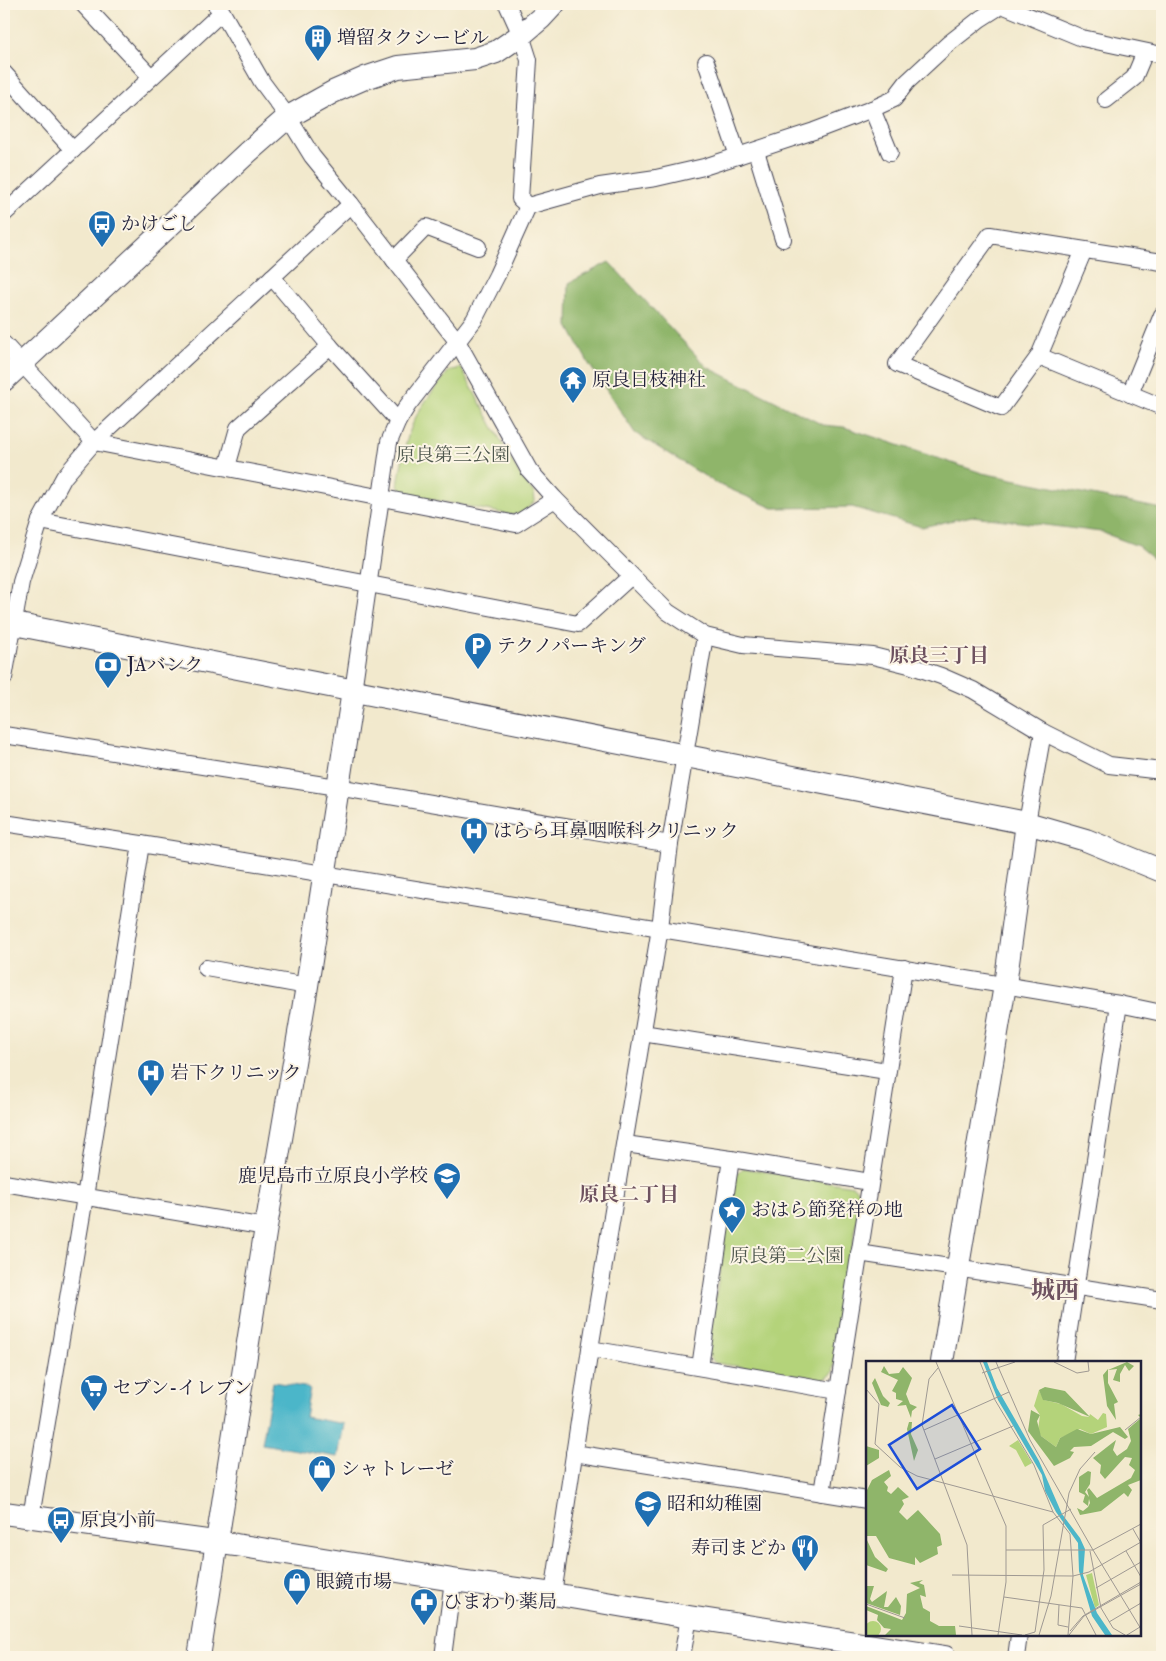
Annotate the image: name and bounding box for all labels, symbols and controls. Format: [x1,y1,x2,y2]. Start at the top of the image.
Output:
building icon: 増留タクシービル [303,23,333,62]
place label: 増留タクシービル [337,26,489,50]
bus stop icon: かけごし [87,209,117,248]
place label: かけごし [121,212,197,236]
temple icon: 原良日枝神社 [558,365,588,404]
place label: 原良日枝神社 [592,368,706,392]
park label: 原良第三公園 [396,443,510,467]
parking icon: テクノパーキング [463,631,493,670]
place label: テクノパーキング [497,634,646,658]
district label: 原良三丁目 [889,643,989,668]
bank icon: JAバンク [93,650,123,689]
place label: JAバンク [126,653,203,677]
hospital icon: はらら耳鼻咽喉科クリニック [459,816,489,855]
place label: はらら耳鼻咽喉科クリニック [493,819,739,843]
hospital icon: 岩下クリニック [136,1058,166,1097]
place label: 岩下クリニック [170,1061,302,1085]
school or university icon: 鹿児島市立原良小学校 [432,1161,462,1200]
place label: 鹿児島市立原良小学校 [238,1164,428,1188]
district label: 原良二丁目 [579,1182,679,1207]
place icon: おはら節発祥の地 [717,1195,747,1234]
place label: おはら節発祥の地 [751,1198,903,1222]
park label: 原良第二公園 [730,1244,844,1268]
district label: 城西 [1031,1275,1079,1306]
inset map [866,1361,1141,1636]
supermarket icon: セブン-イレブン [79,1373,109,1412]
place label: セブン-イレブン [113,1376,253,1400]
shop icon: シャトレーゼ [307,1454,337,1493]
place label: シャトレーゼ [341,1457,454,1481]
school or university icon: 昭和幼稚園 [633,1489,663,1528]
place label: 昭和幼稚園 [667,1492,762,1516]
bus stop icon: 原良小前 [46,1505,76,1544]
place label: 原良小前 [80,1508,156,1532]
restaurant icon: 寿司まどか [790,1533,820,1572]
place label: 寿司まどか [691,1536,786,1560]
shop icon: 眼鏡市場 [282,1567,312,1606]
place label: 眼鏡市場 [316,1570,392,1594]
pharmacy icon: ひまわり薬局 [409,1587,439,1626]
place label: ひまわり薬局 [443,1590,557,1614]

